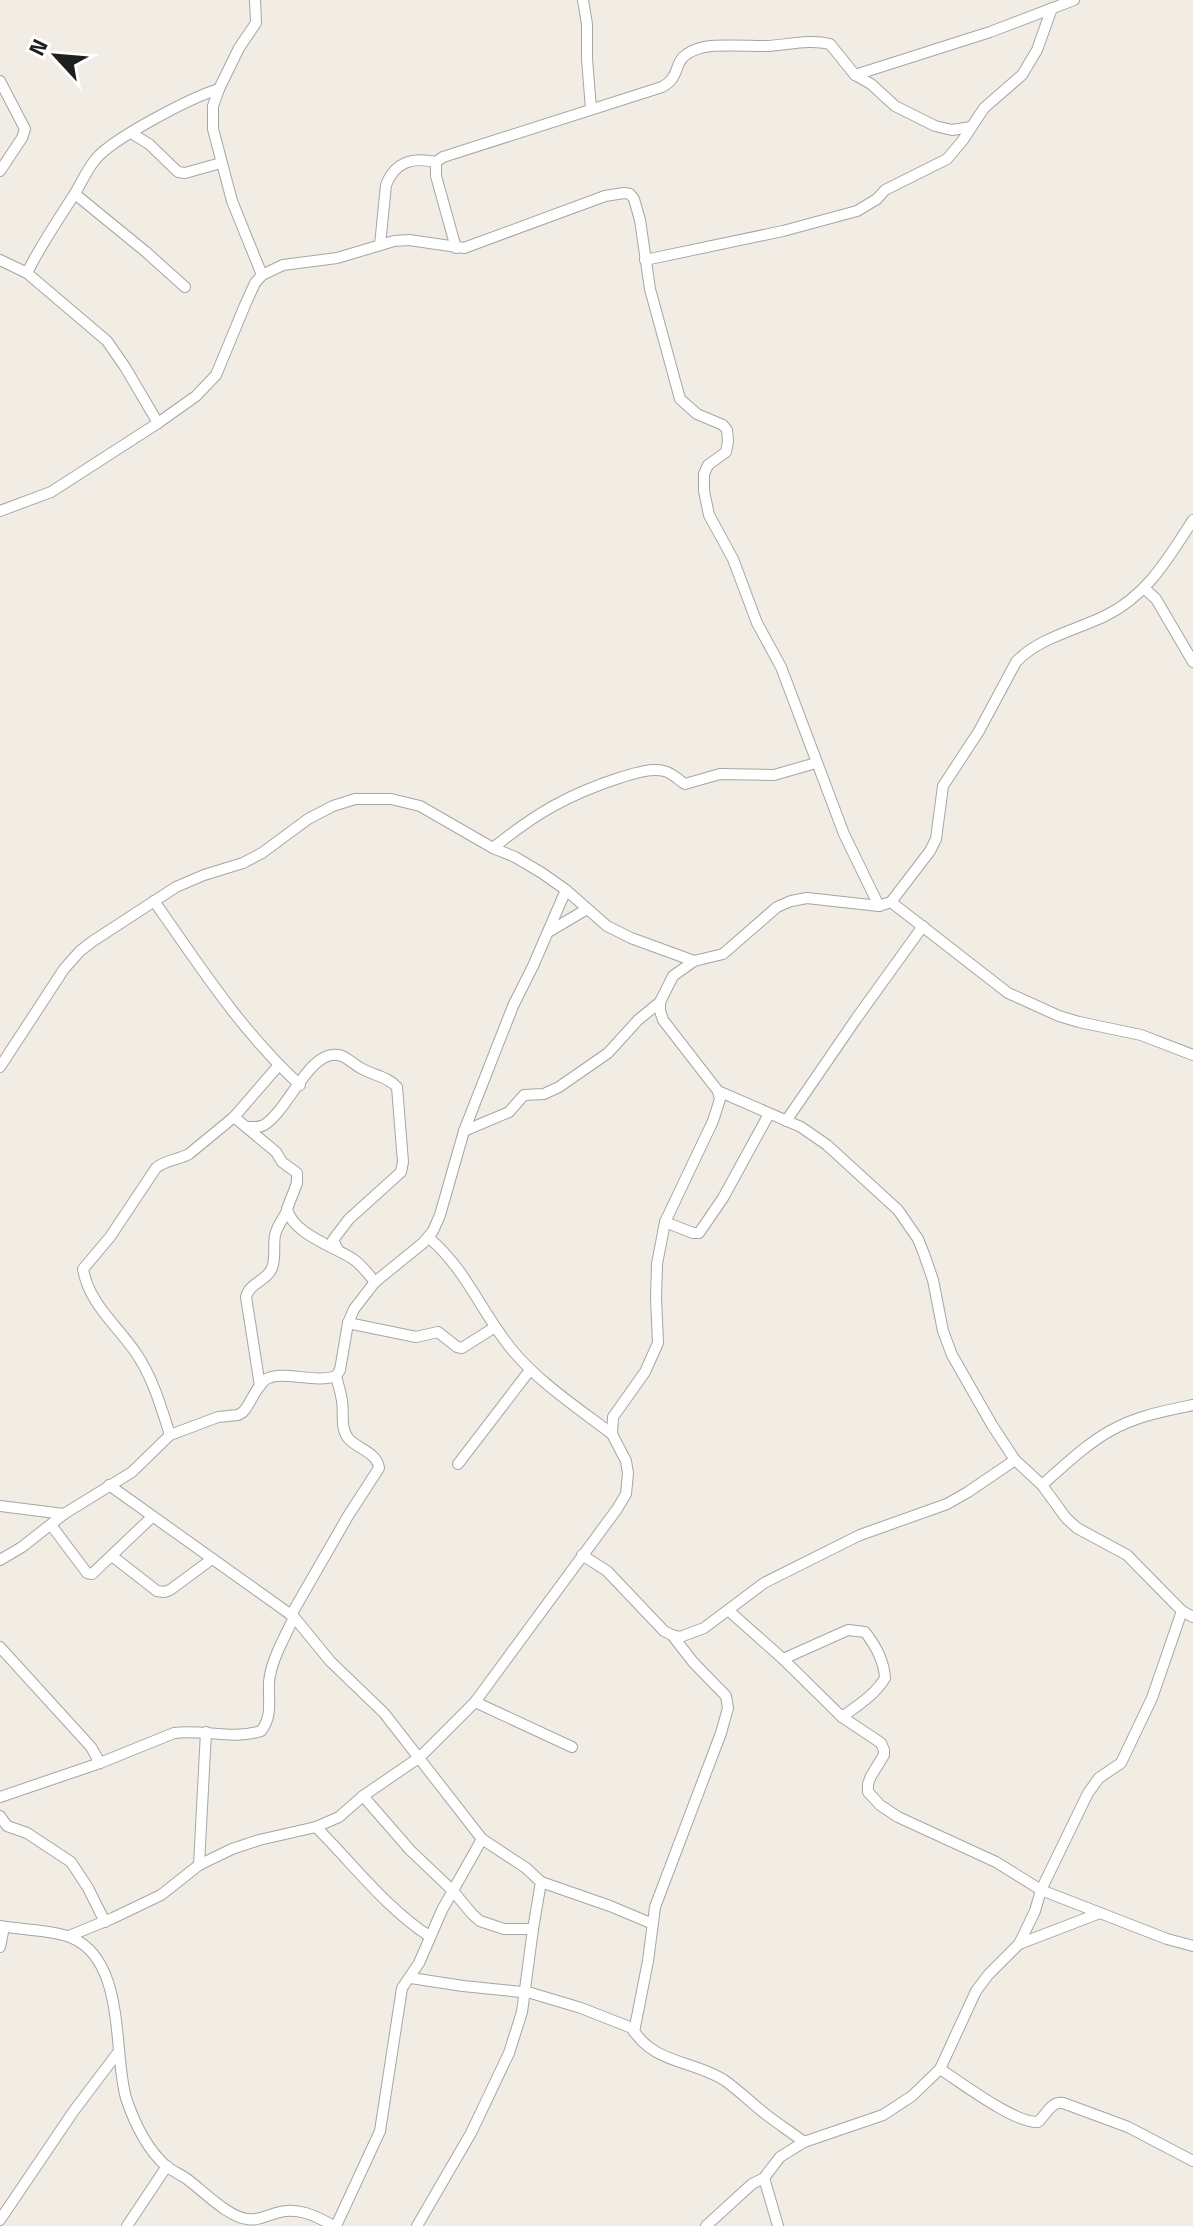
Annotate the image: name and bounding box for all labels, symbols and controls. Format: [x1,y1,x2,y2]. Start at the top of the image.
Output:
north arrow [16,16,96,96]
text: N [19,33,57,62]

